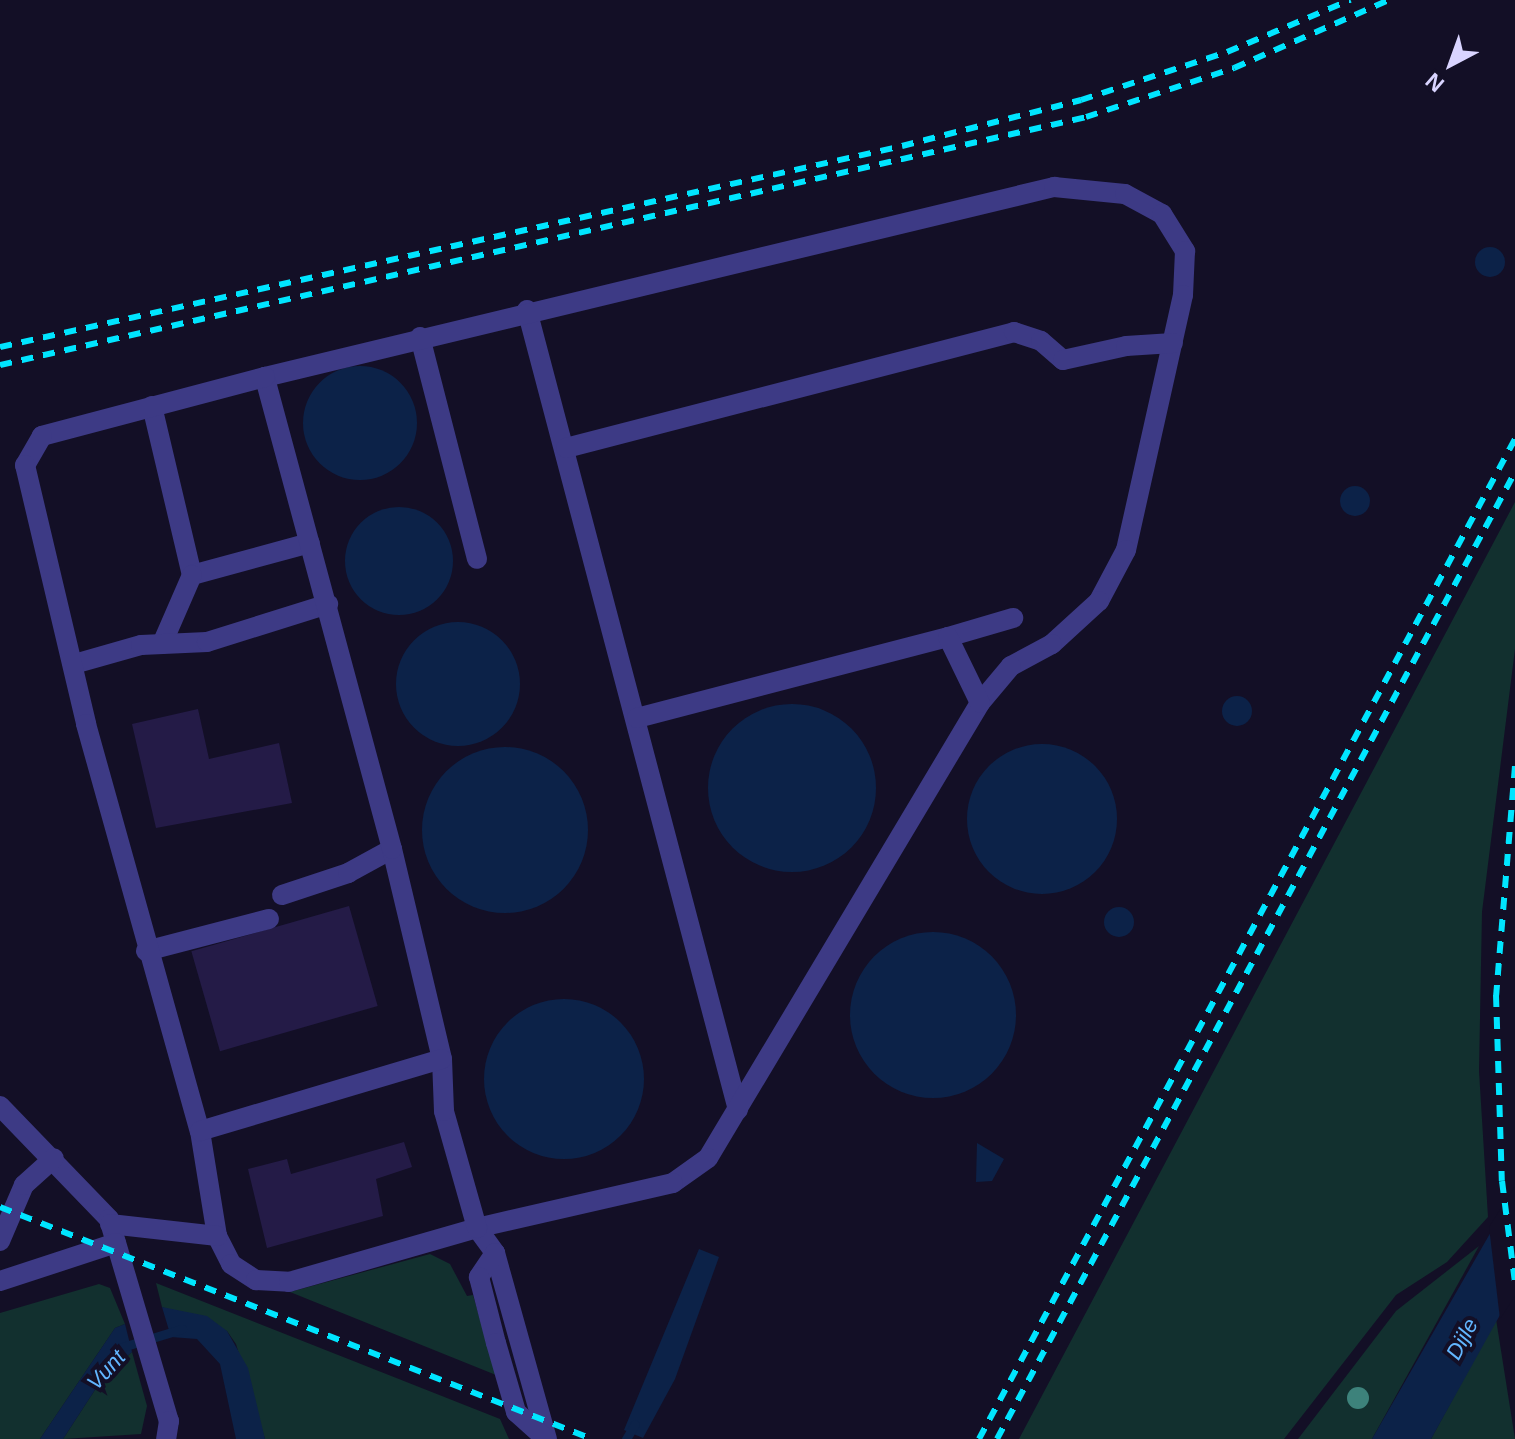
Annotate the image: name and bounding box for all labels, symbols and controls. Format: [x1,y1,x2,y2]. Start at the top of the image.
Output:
north arrow [1411,24,1491,104]
text: N [1421,68,1449,97]
water label: Dijle [1440,1314,1484,1364]
water label: Vunt [81,1344,131,1396]

